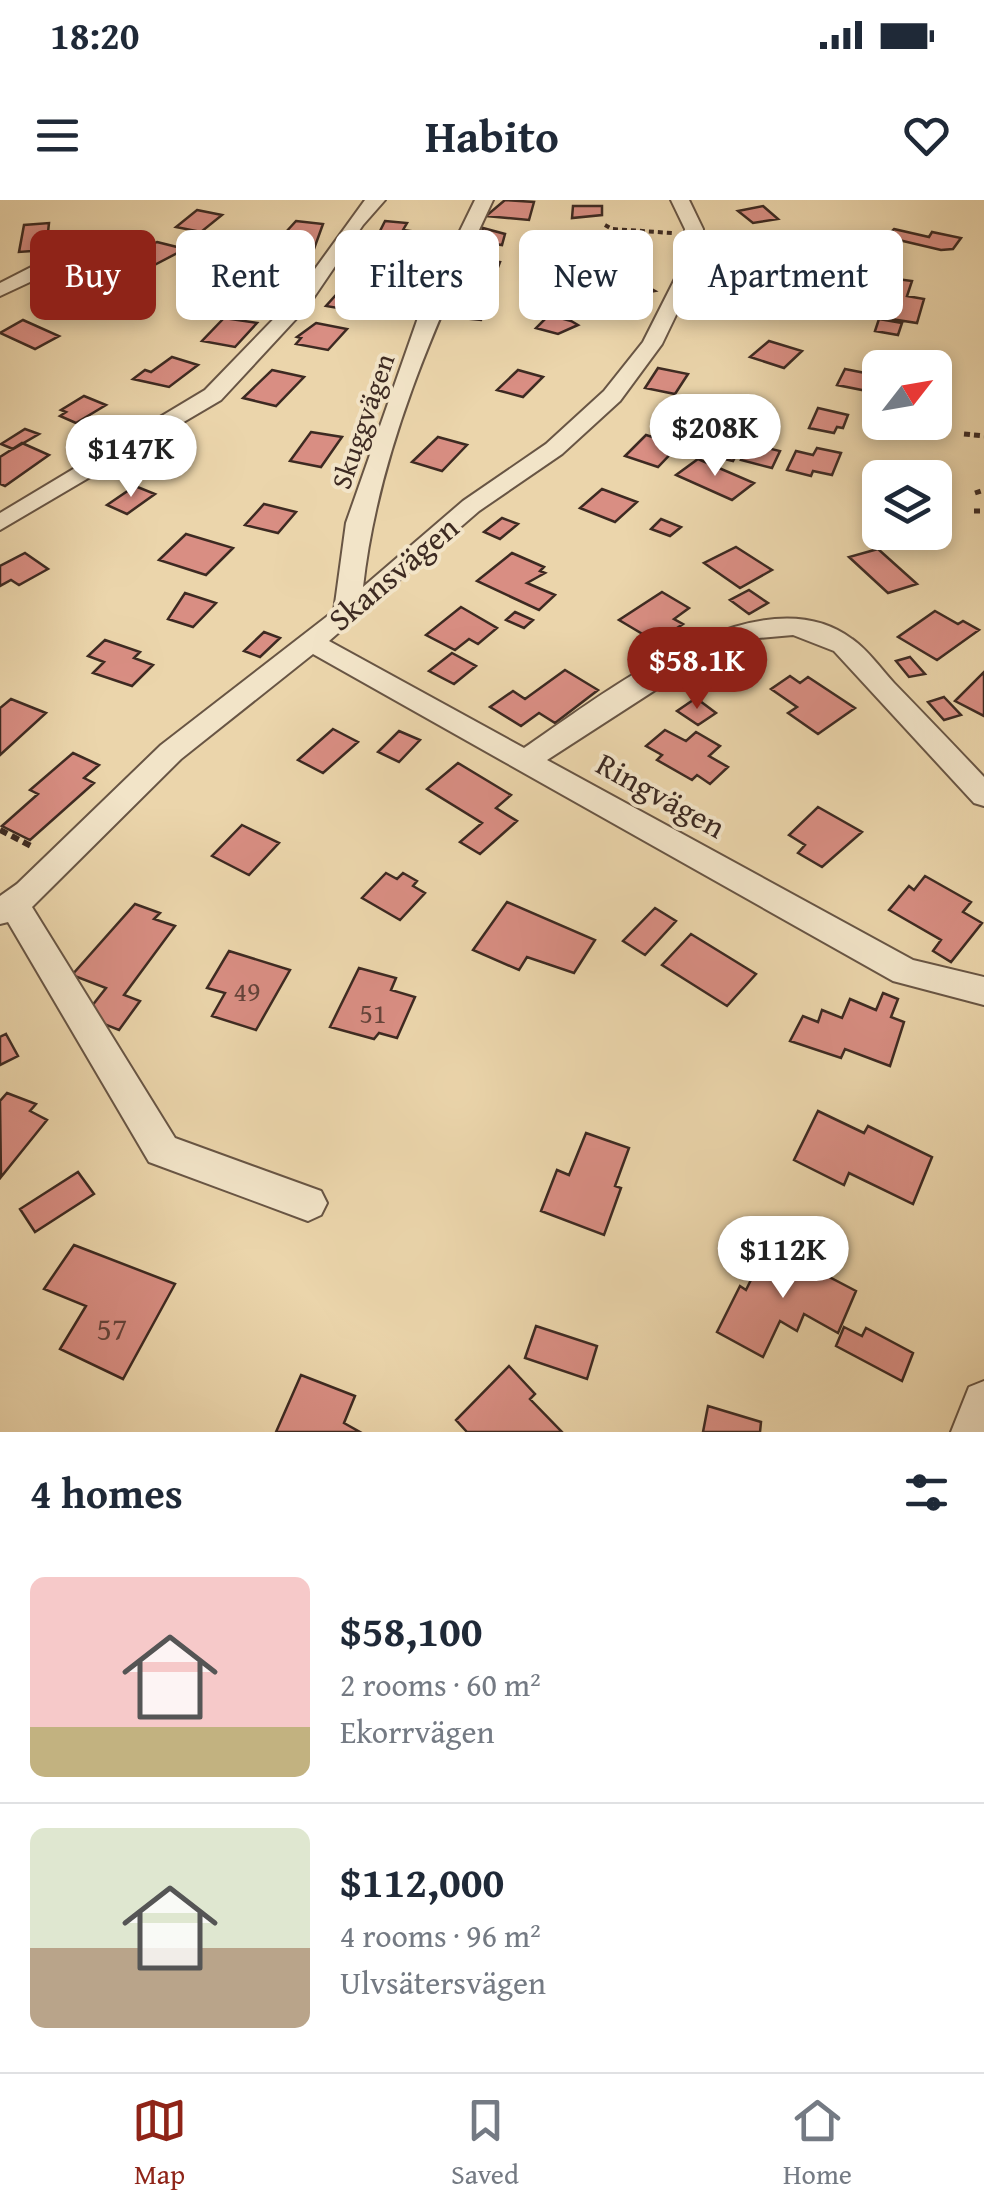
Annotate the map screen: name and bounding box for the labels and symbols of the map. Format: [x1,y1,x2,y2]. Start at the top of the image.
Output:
street label: Skuggvägen [320,347,404,494]
north arrow [862,350,952,440]
pin: $208K [645,394,785,479]
pin: $147K [61,415,201,500]
street label: Skansvägen [318,504,469,642]
pin: $58.1K [616,627,778,712]
street label: Ringvägen [588,740,734,850]
house number: 49 [234,970,260,1011]
house number: 51 [360,992,386,1033]
pin: $112K [713,1216,853,1301]
house number: 57 [97,1305,127,1352]

